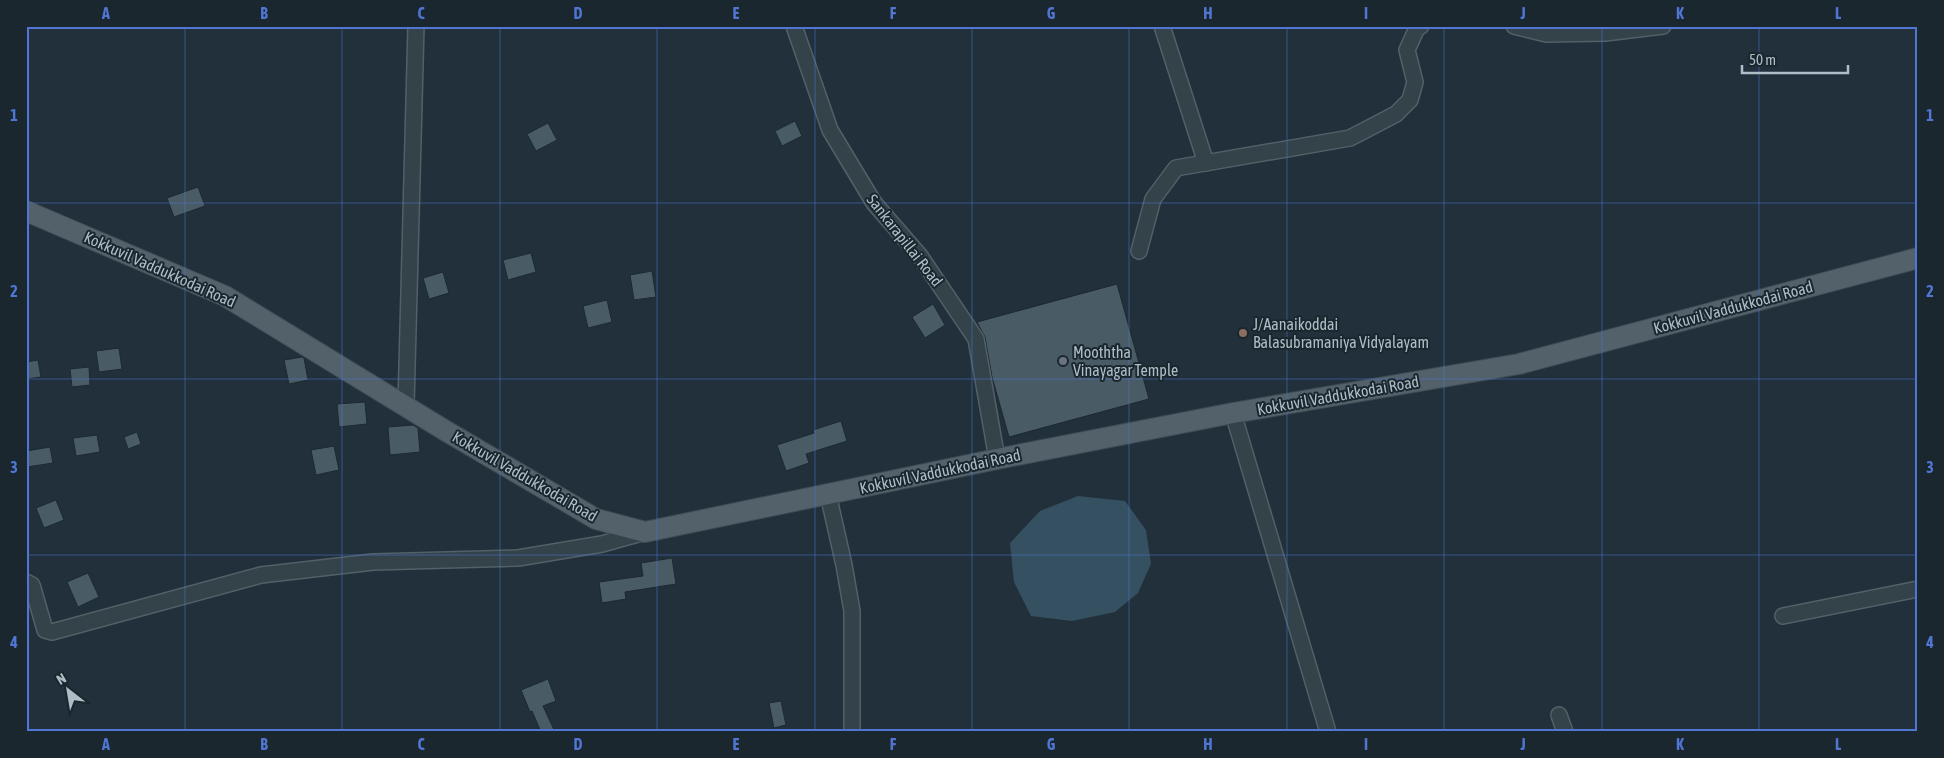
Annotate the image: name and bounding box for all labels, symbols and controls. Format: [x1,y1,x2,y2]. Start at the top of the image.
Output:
text: A [101,4,110,22]
text: B [260,4,268,22]
text: C [417,4,425,22]
text: D [574,4,583,22]
text: E [733,4,740,22]
text: F [890,4,897,22]
text: G [1047,4,1056,22]
text: H [1203,4,1213,22]
text: I [1364,4,1368,22]
text: J [1519,4,1526,22]
text: K [1676,4,1684,22]
text: L [1835,4,1842,22]
scale bar [1742,42,1848,74]
text: 50 m [1749,51,1776,68]
text: 1 [10,106,18,124]
text: 1 [1926,106,1934,124]
street label: Sankarapillai Road [863,190,947,290]
street label: Kokkuvil Vaddukkodai Road [81,227,239,311]
street label: Kokkuvil Vaddukkodai Road [1651,277,1815,337]
text: 2 [10,282,18,300]
text: 2 [1926,282,1934,300]
place label: J/Aanaikoddai Balasubramaniya Vidyalayam [1253,315,1429,352]
marker: J/Aanaikoddai Balasubramaniya Vidyalayam [1237,327,1249,339]
place label: Mooththa Vinayagar Temple [1073,343,1178,380]
marker: Mooththa Vinayagar Temple [1057,355,1069,367]
street label: Kokkuvil Vaddukkodai Road [1256,372,1420,418]
street label: Kokkuvil Vaddukkodai Road [449,427,601,525]
street label: Kokkuvil Vaddukkodai Road [858,445,1022,497]
text: 3 [10,458,18,476]
text: 3 [1926,458,1934,476]
text: 4 [9,633,18,651]
text: 4 [1925,633,1934,651]
north arrow [42,666,92,716]
text: N [54,670,69,688]
text: A [101,735,110,753]
text: B [260,735,268,753]
text: C [417,735,425,753]
text: D [574,735,583,753]
text: E [733,735,740,753]
text: F [890,735,897,753]
text: G [1047,735,1056,753]
text: H [1203,735,1213,753]
text: I [1364,735,1368,753]
text: J [1519,735,1526,753]
text: K [1676,735,1684,753]
text: L [1835,735,1842,753]

